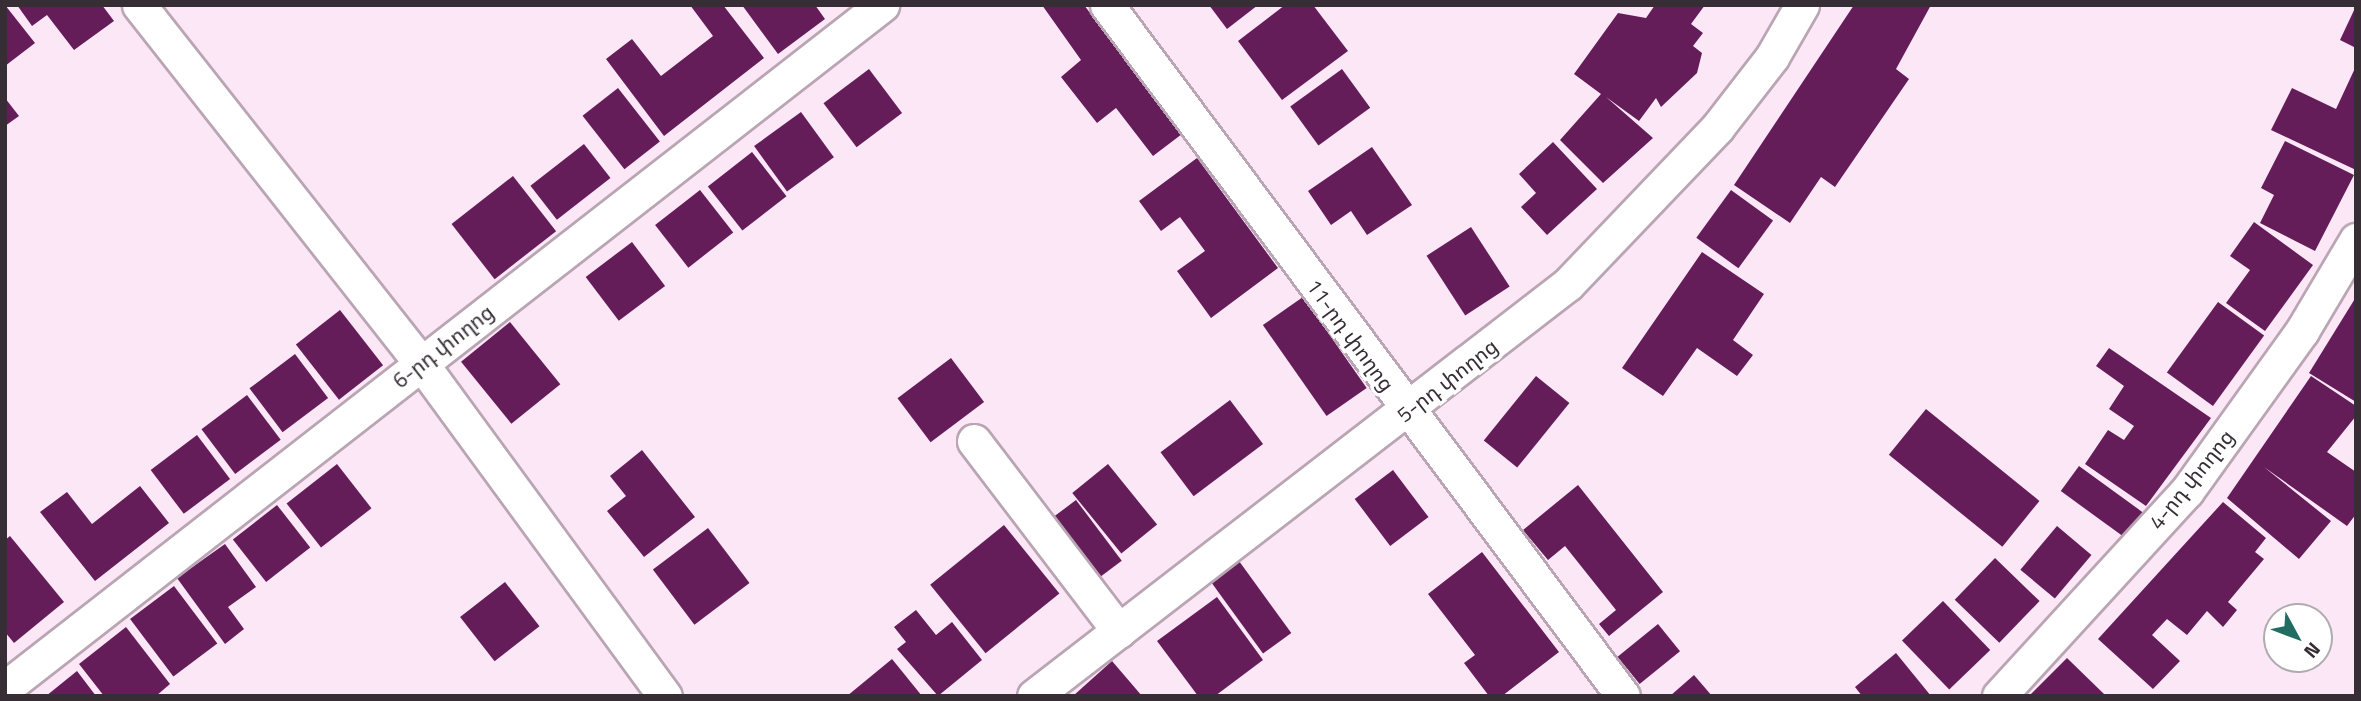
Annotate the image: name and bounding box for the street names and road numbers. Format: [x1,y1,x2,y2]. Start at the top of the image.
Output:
street label: 11-րդ փողոց [1302,274,1400,396]
street label: 6-րդ փողոց [388,299,498,393]
street label: 5-րդ փողոց [1392,333,1502,427]
street label: 4-րդ փողոց [2143,424,2239,534]

